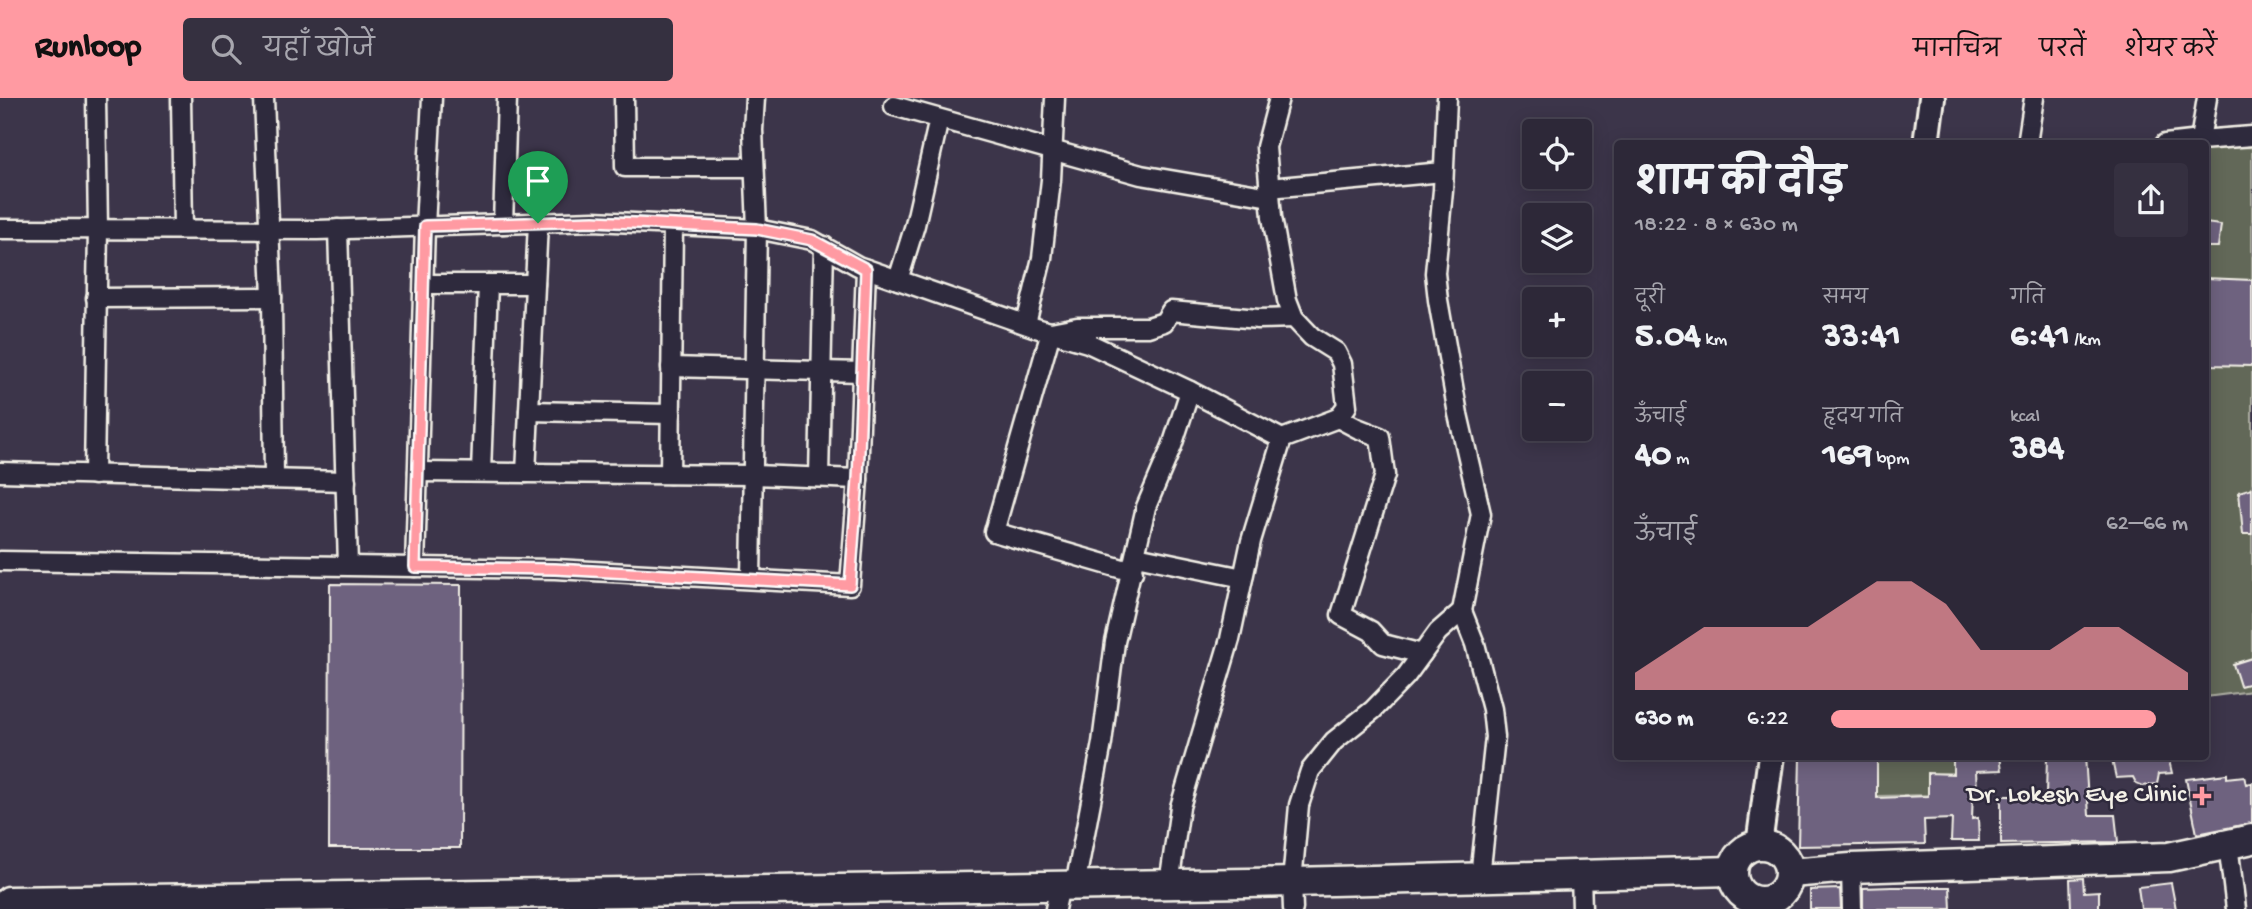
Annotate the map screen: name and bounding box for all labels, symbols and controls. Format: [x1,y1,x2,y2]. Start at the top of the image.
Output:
search box [183,18,673,81]
text: Runloop [35,30,141,68]
icon: search [207,30,245,68]
text: यहाँ खोजें [263,36,374,67]
text: मानचित्र [1913,37,2001,66]
text: परतें [2039,37,2086,66]
text: शेयर करें [2124,37,2217,66]
map controls [1522,119,1592,441]
button: locate [1522,119,1592,189]
pin [508,151,568,223]
icon: arrive [519,162,557,200]
button: share [2114,163,2188,237]
text: शाम की दौड़ [1635,164,1845,208]
button: layers [1522,203,1592,273]
text: 18:22 · 8 × 630 m [1635,212,1798,239]
button: + [1522,287,1592,357]
text: दूरी [1635,288,1665,311]
text: समय [1823,288,1868,311]
text: गति [2010,288,2045,311]
text: 5.04 [1635,317,1701,358]
text: 33:41 [1823,317,1901,358]
text: 6:41 [2010,317,2070,358]
text: km [1701,329,1727,352]
text: /km [2070,329,2101,352]
button: − [1522,371,1592,441]
text: kcal [2010,406,2040,429]
text: ऊँचाई [1635,407,1686,430]
text: हृदय गति [1823,407,1903,430]
text: 384 [2010,429,2064,470]
text: 40 [1635,436,1671,477]
text: 169 [1823,436,1872,477]
text: m [1671,448,1689,471]
text: bpm [1872,448,1909,471]
text: 62–66 m [2106,511,2188,538]
text: ऊँचाई [1635,522,1697,549]
text: 630 m [1635,706,1693,733]
text: 6:22 [1747,706,1788,733]
place label: Dr. Lokesh Eye Clinic [1965,781,2187,812]
marker: Dr. Lokesh Eye Clinic [2192,786,2212,806]

